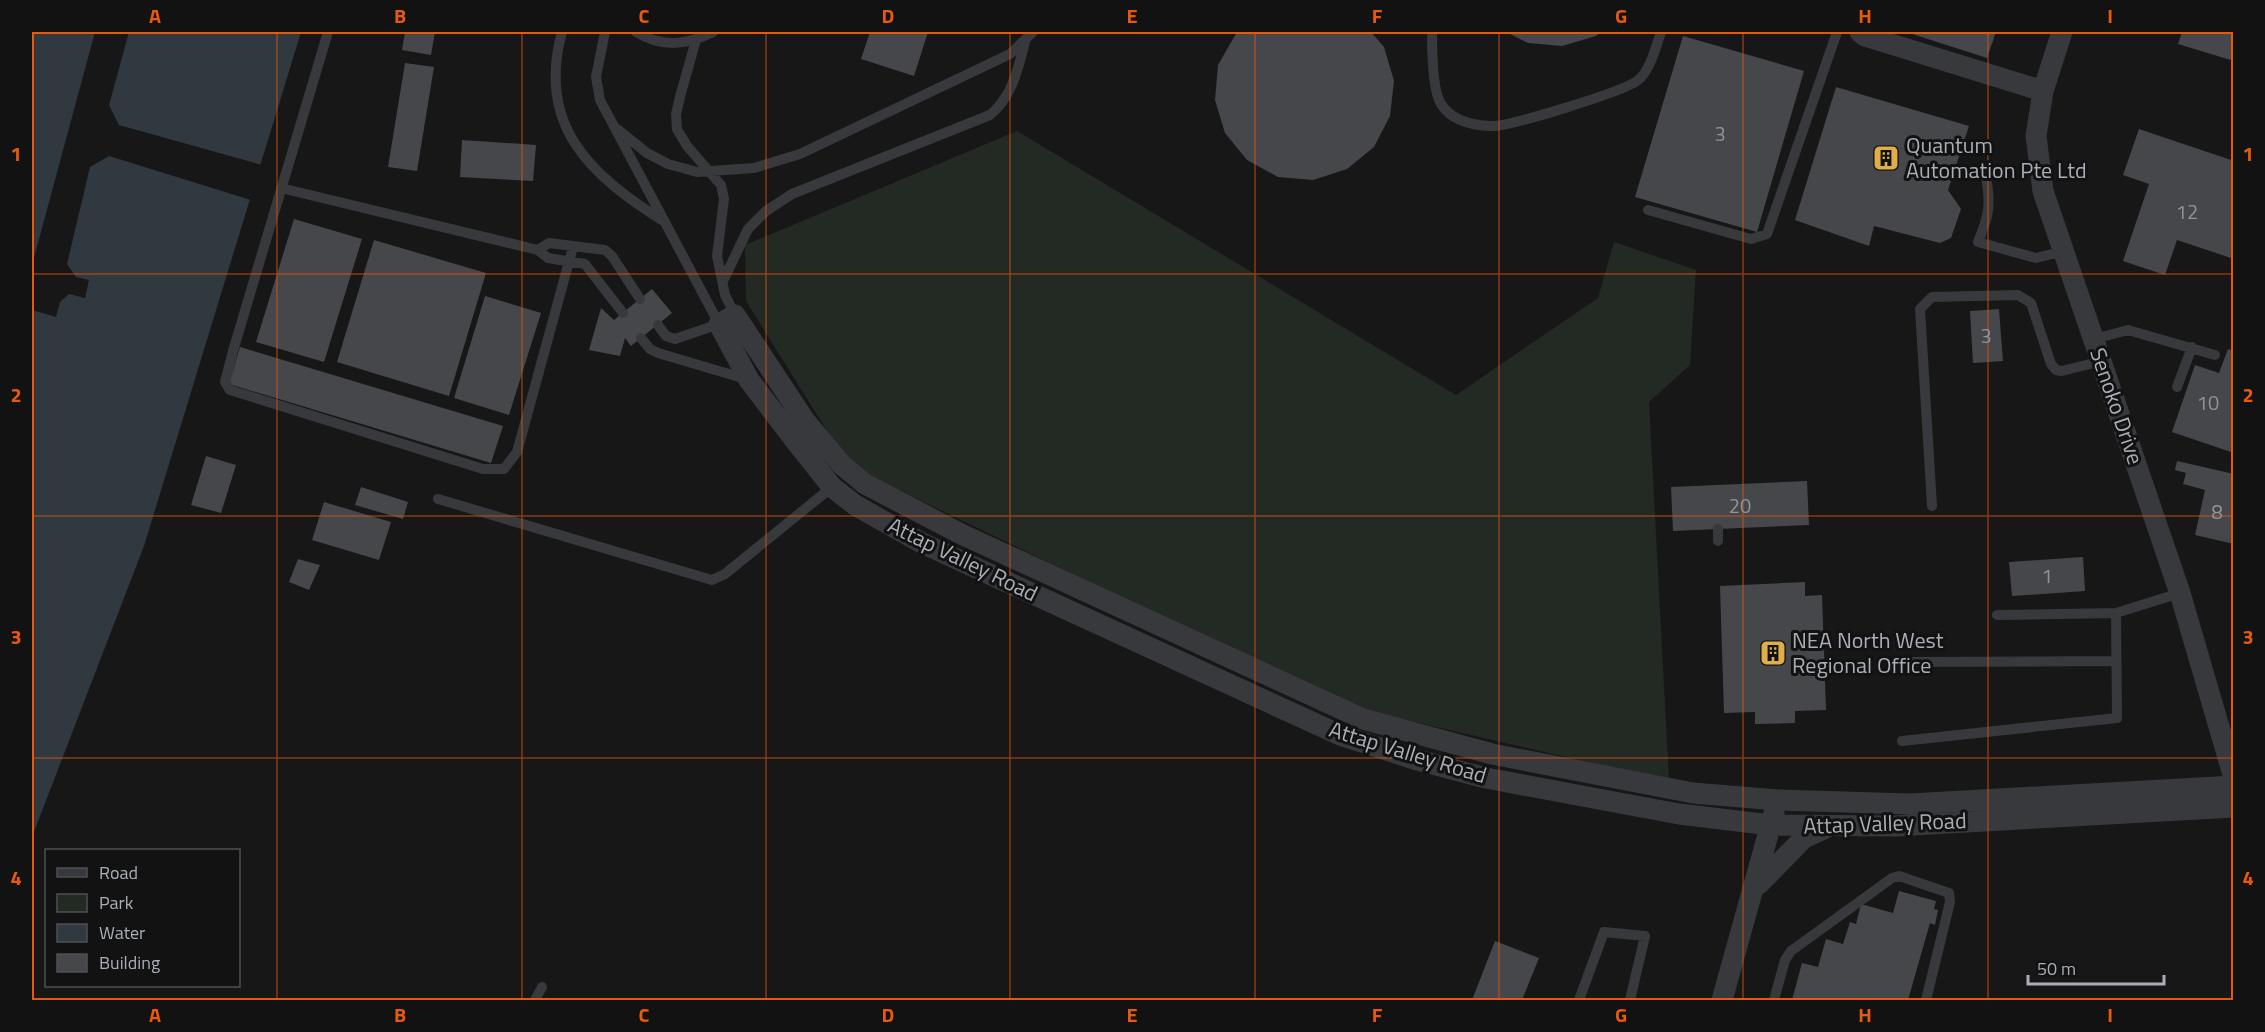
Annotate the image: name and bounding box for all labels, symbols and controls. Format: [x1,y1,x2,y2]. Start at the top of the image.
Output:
text: A [149,0,161,31]
text: B [394,0,406,31]
text: C [639,0,650,31]
text: D [882,0,894,31]
text: E [1126,0,1138,31]
text: F [1372,0,1383,31]
text: G [1615,0,1627,31]
text: H [1858,0,1872,31]
text: I [2107,0,2113,31]
house number: 3 [1714,118,1726,149]
place label: Quantum Automation Pte Ltd [1906,128,2087,187]
text: 1 [10,138,22,169]
text: 1 [2242,138,2254,169]
building icon: Quantum Automation Pte Ltd [1871,143,1901,173]
house number: 12 [2176,196,2198,227]
house number: 3 [1980,320,1992,351]
street label: Senoko Drive [2081,343,2153,469]
text: 2 [10,379,22,410]
text: 2 [2242,379,2254,410]
house number: 10 [2197,387,2219,418]
house number: 20 [1729,490,1751,521]
house number: 8 [2211,496,2223,527]
street label: Attap Valley Road [882,508,1044,610]
house number: 1 [2041,560,2053,591]
text: 3 [10,621,22,652]
text: 3 [2242,621,2254,652]
place label: NEA North West Regional Office [1792,623,1944,682]
building icon: NEA North West Regional Office [1758,638,1788,668]
street label: Attap Valley Road [1325,712,1491,792]
street label: Attap Valley Road [1803,803,1967,843]
legend [45,849,240,987]
text: Road [99,859,138,886]
text: 4 [10,862,22,893]
text: 4 [2242,862,2254,893]
text: Park [99,889,134,916]
text: Water [99,919,145,946]
scale bar [2028,948,2164,986]
text: Building [99,949,160,976]
text: 50 m [2037,955,2076,982]
text: A [149,999,161,1030]
text: B [394,999,406,1030]
text: C [639,999,650,1030]
text: D [882,999,894,1030]
text: E [1126,999,1138,1030]
text: F [1372,999,1383,1030]
text: G [1615,999,1627,1030]
text: H [1858,999,1872,1030]
text: I [2107,999,2113,1030]

